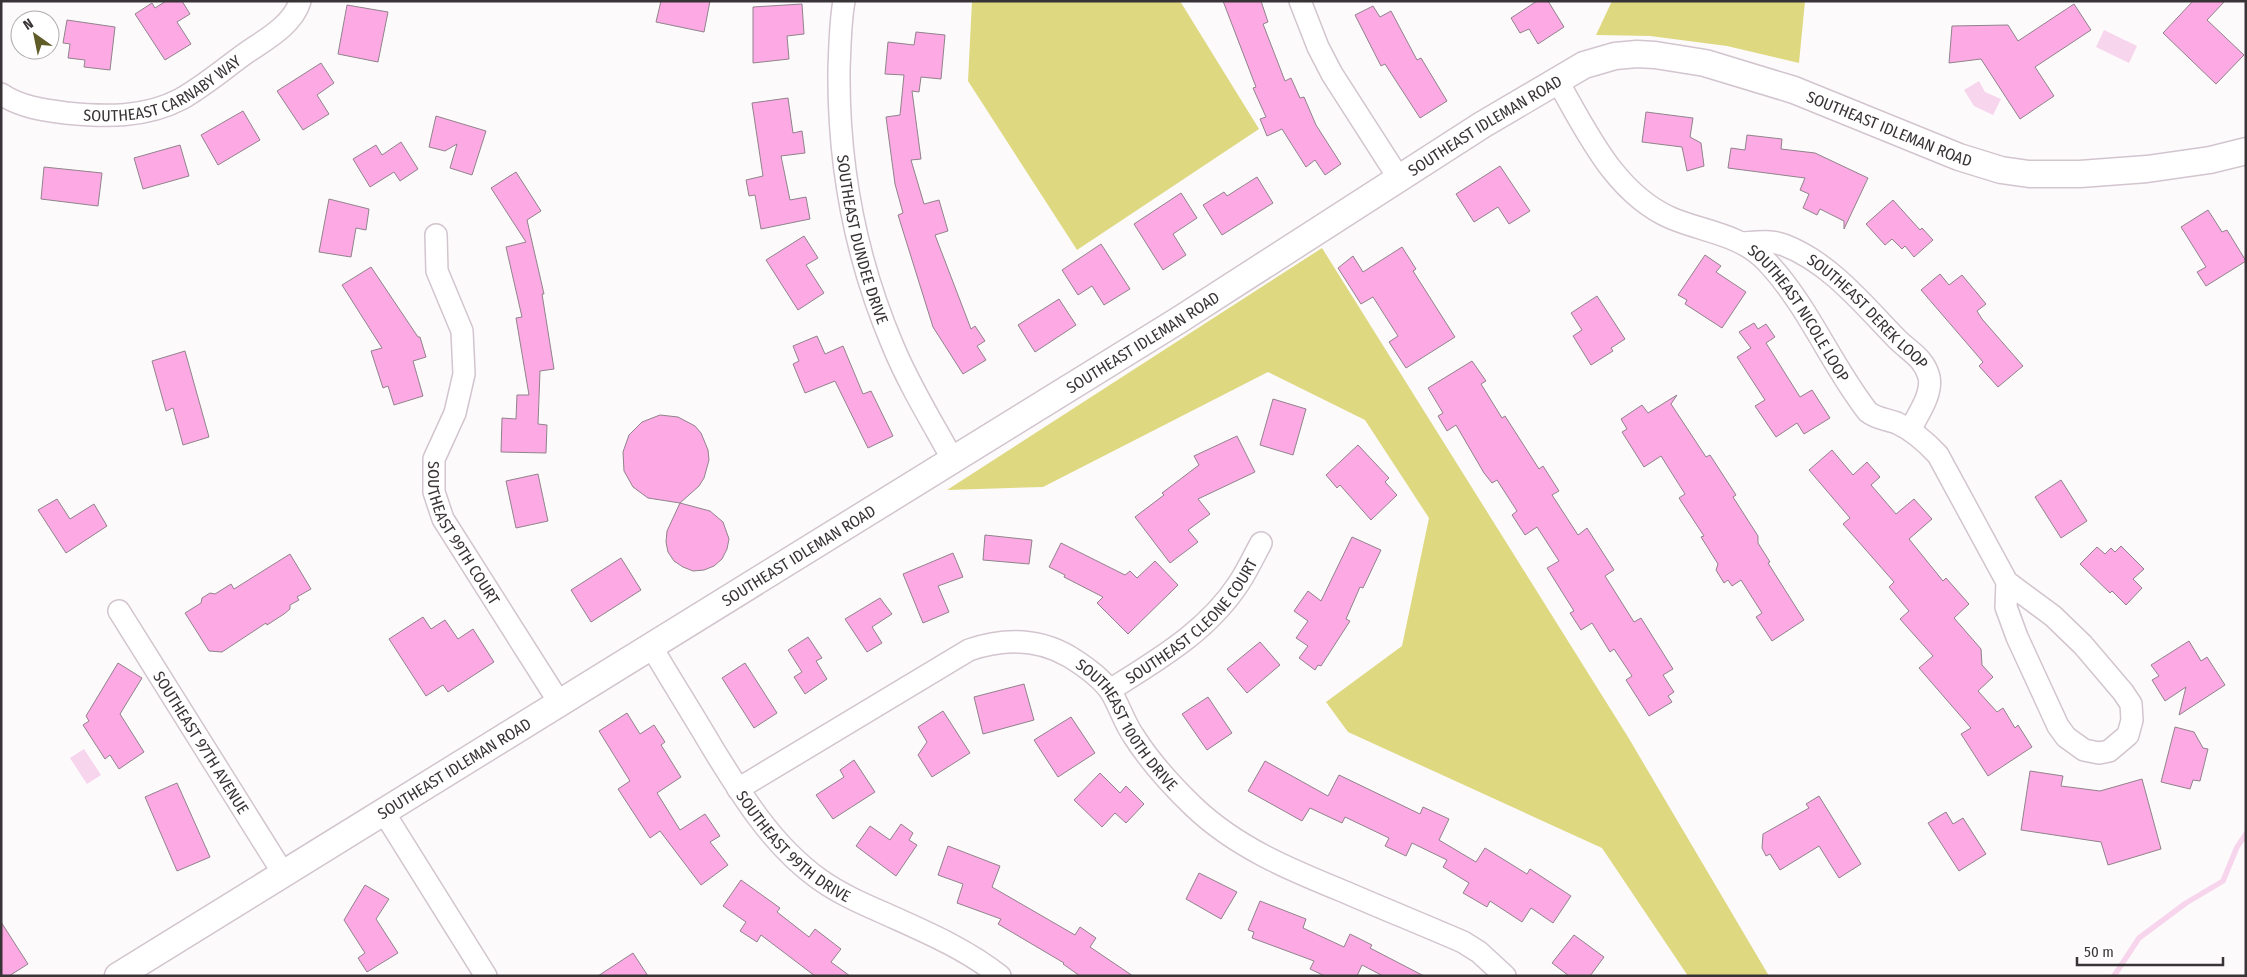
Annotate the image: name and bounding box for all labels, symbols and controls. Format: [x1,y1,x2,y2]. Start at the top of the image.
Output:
north arrow [10,10,60,60]
text: N [20,15,36,34]
street label: SOUTHEAST CARNABY WAY [83,51,244,125]
street label: SOUTHEAST IDLEMAN ROAD [1404,71,1565,180]
street label: SOUTHEAST IDLEMAN ROAD [1804,87,1974,170]
street label: SOUTHEAST DUNDEE DRIVE [834,154,893,326]
street label: SOUTHEAST NICOLE LOOP [1744,240,1854,385]
street label: SOUTHEAST DEREK LOOP [1804,249,1933,372]
street label: SOUTHEAST IDLEMAN ROAD [1063,287,1223,397]
street label: SOUTHEAST 99TH COURT [424,461,504,608]
street label: SOUTHEAST IDLEMAN ROAD [718,501,879,610]
street label: SOUTHEAST CLEONE COURT [1122,555,1261,687]
street label: SOUTHEAST 100TH DRIVE [1072,654,1182,794]
street label: SOUTHEAST 97TH AVENUE [149,668,253,817]
street label: SOUTHEAST IDLEMAN ROAD [374,714,534,823]
street label: SOUTHEAST 99TH DRIVE [733,787,854,906]
scale bar [2077,934,2223,966]
text: 50 m [2084,943,2114,961]

